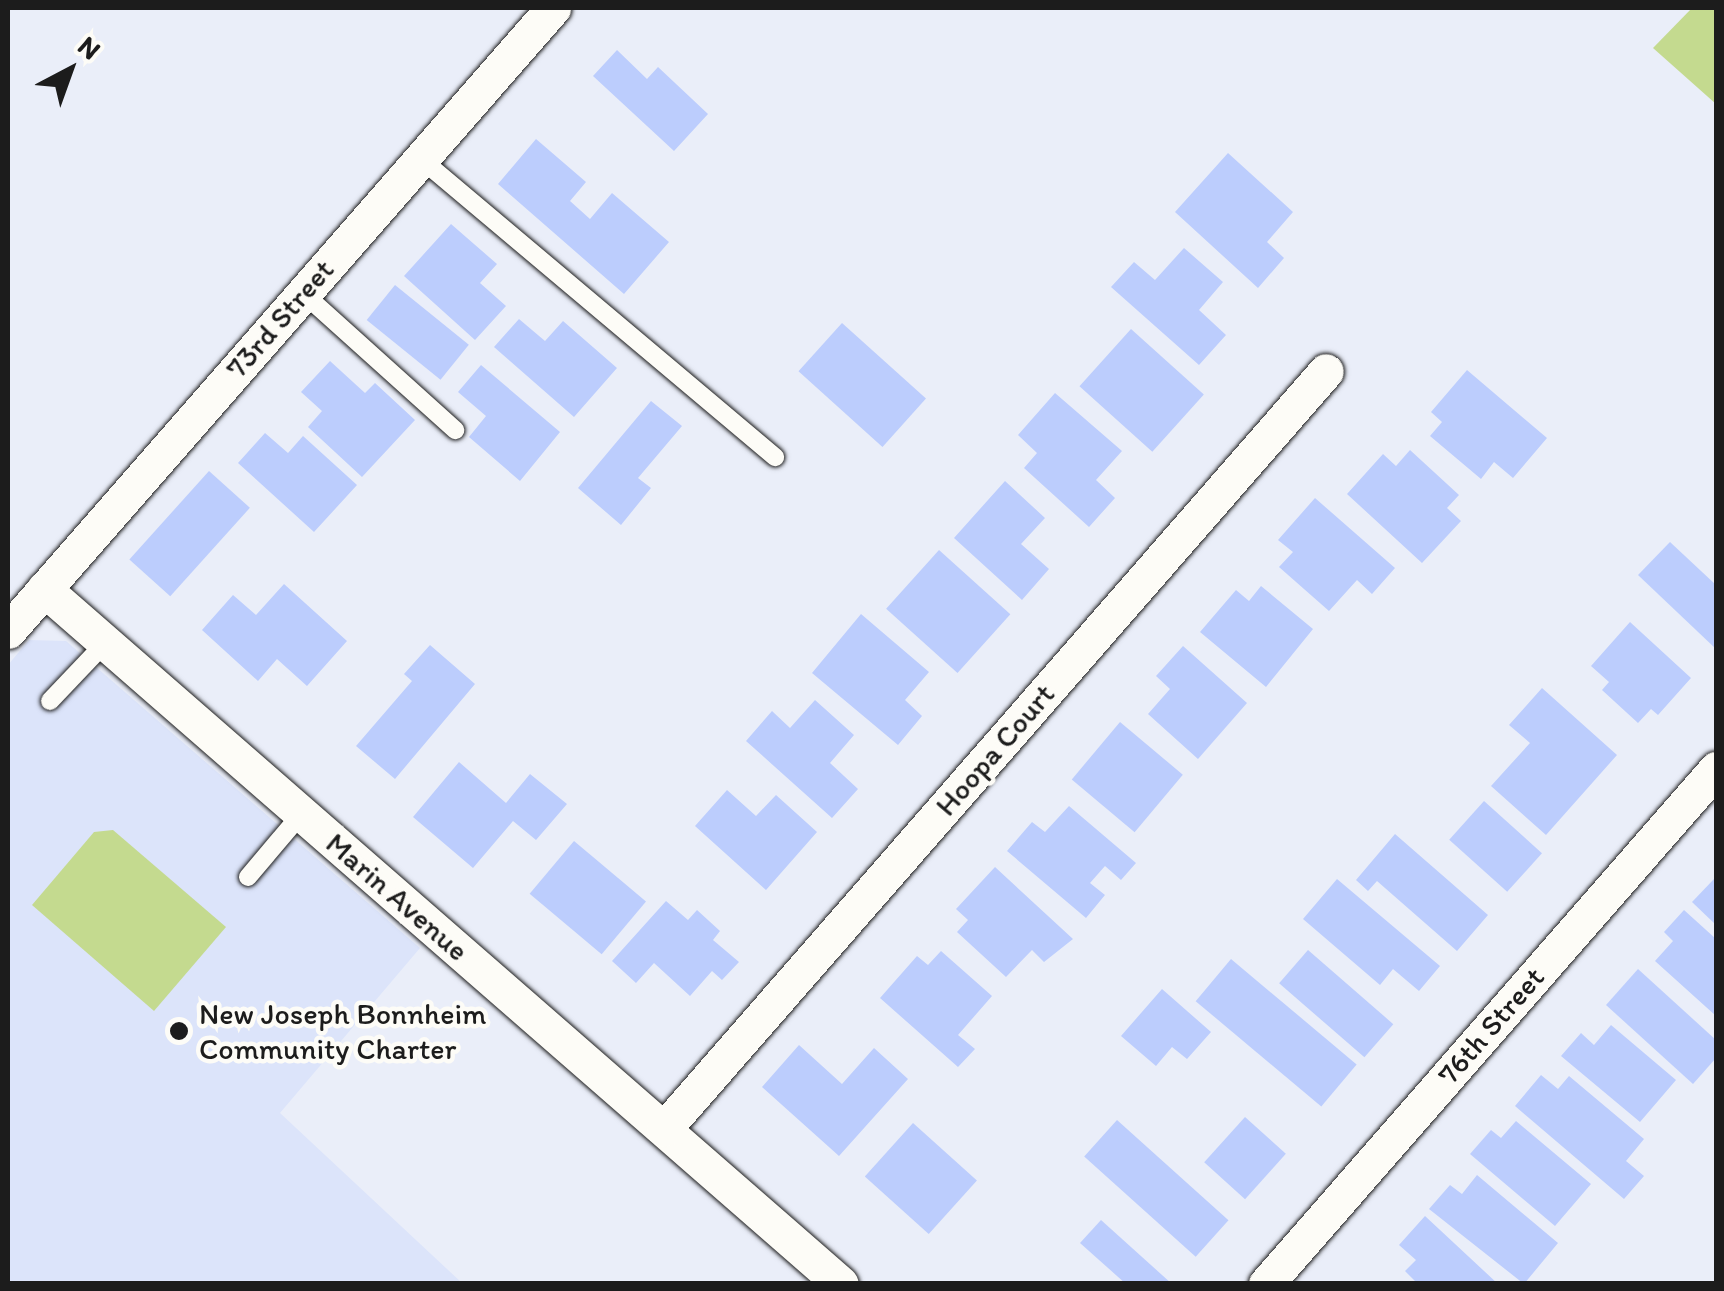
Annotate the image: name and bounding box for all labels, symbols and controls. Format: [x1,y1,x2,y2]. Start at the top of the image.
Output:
north arrow [20,20,120,120]
text: N [71,28,108,66]
street label: 73rd Street [219,252,341,386]
street label: Hoopa Court [928,676,1062,824]
street label: Marin Avenue [319,826,475,968]
street label: 76th Street [1430,960,1552,1092]
place label: New Joseph Bonnheim Community Charter [199,996,486,1066]
marker: New Joseph Bonnheim Community Charter [168,1020,190,1042]

